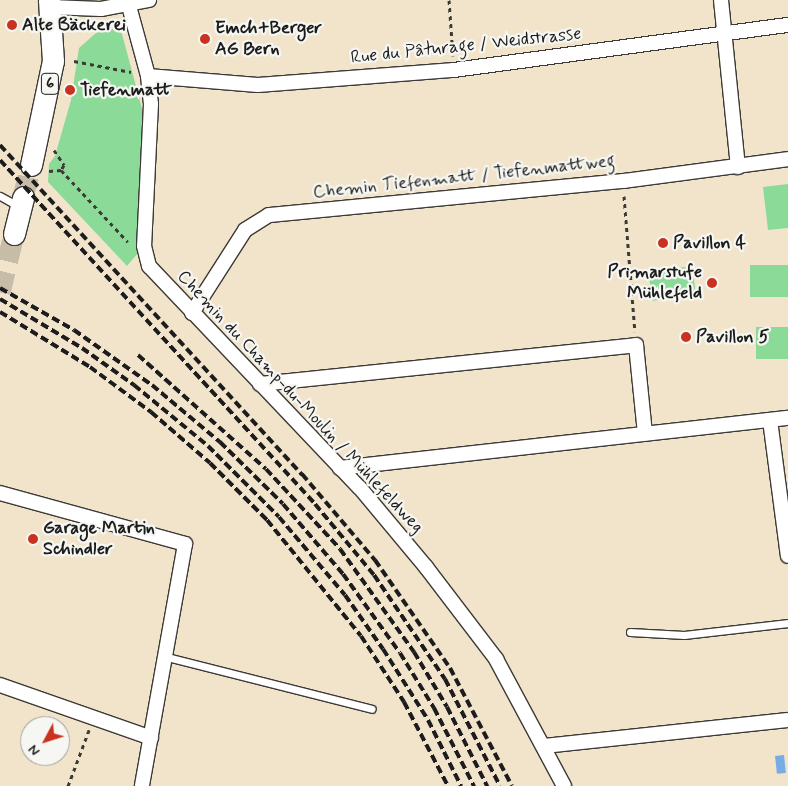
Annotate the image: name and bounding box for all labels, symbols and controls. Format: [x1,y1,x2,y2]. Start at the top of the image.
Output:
place label: Alte Bäckerei [22,14,125,36]
place label: Emch+Berger AG Bern [215,18,322,60]
marker: Alte Bäckerei [6,19,18,31]
street label: Rue du Pâturage / Weidstrasse [350,23,582,69]
marker: Emch+Berger AG Bern [199,33,211,45]
road number: 6 [40,70,60,98]
place label: Tiefenmatt [80,79,172,101]
marker: Tiefenmatt [64,84,76,96]
street label: Chemin Tiefenmatt / Tiefenmattweg [314,151,614,203]
place label: Pavillon 4 [673,232,746,254]
marker: Pavillon 4 [657,237,669,249]
place label: Primarstufe Mühlefeld [607,262,702,304]
street label: Chemin du Champ-du-Moulin / Mühlefeldweg [172,266,428,538]
marker: Primarstufe Mühlefeld [706,277,718,289]
place label: Pavillon 5 [696,326,769,348]
marker: Pavillon 5 [680,331,692,343]
place label: Garage Martin Schindler [43,518,155,560]
marker: Garage Martin Schindler [27,533,39,545]
north arrow [20,716,70,766]
text: N [24,741,44,759]

